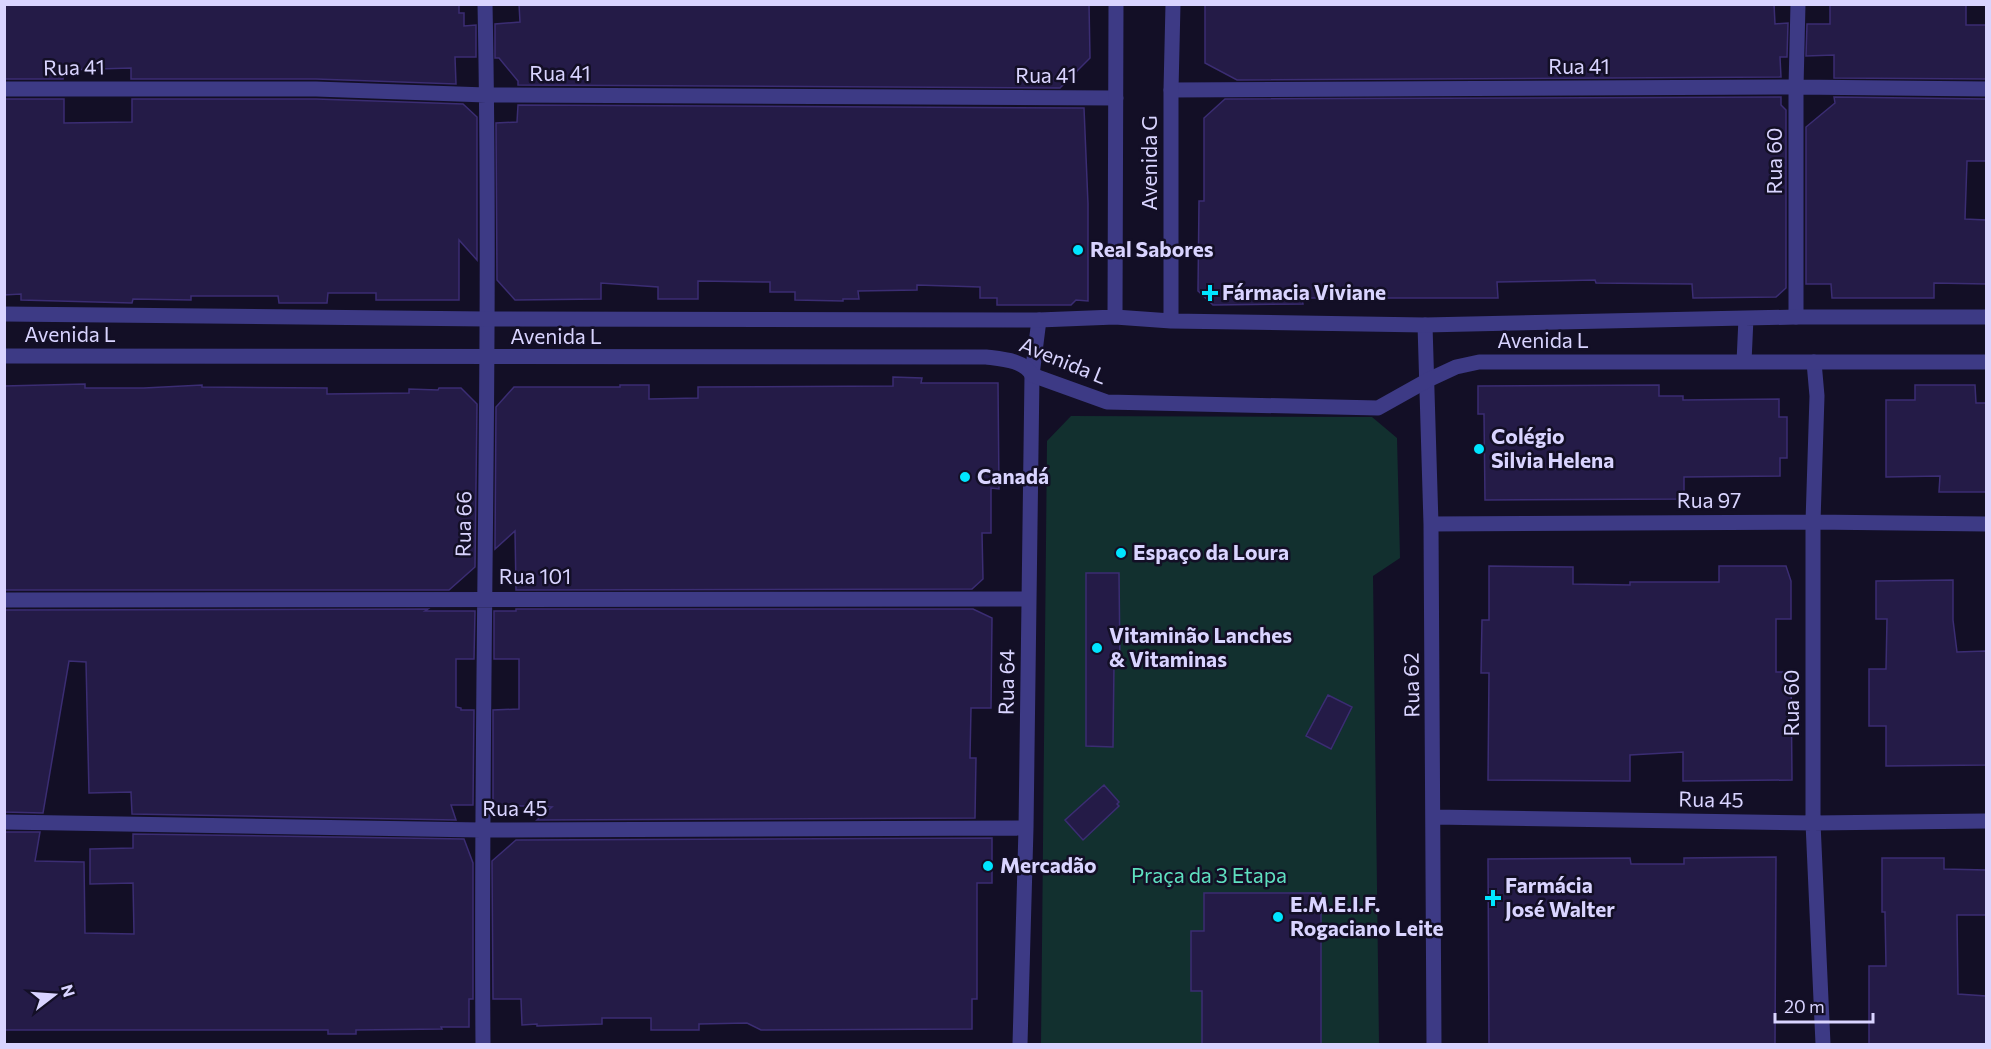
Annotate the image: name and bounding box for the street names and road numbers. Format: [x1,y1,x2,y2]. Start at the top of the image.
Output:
street label: Rua 41 [43,53,105,80]
street label: Rua 41 [1548,53,1610,78]
street label: Rua 41 [529,60,591,85]
street label: Rua 41 [1015,62,1077,87]
street label: Avenida G [1136,115,1161,211]
street label: Rua 60 [1761,127,1786,195]
street label: Avenida L [24,321,116,346]
street label: Avenida L [510,323,602,348]
street label: Avenida L [1497,327,1589,352]
street label: Avenida L [1016,331,1111,388]
street label: Rua 97 [1677,487,1741,512]
street label: Rua 66 [449,491,476,557]
street label: Rua 101 [499,563,571,588]
street label: Rua 64 [992,648,1019,715]
street label: Rua 62 [1397,652,1424,718]
street label: Rua 60 [1778,669,1803,737]
street label: Rua 45 [1678,785,1744,812]
street label: Rua 45 [482,795,548,820]

